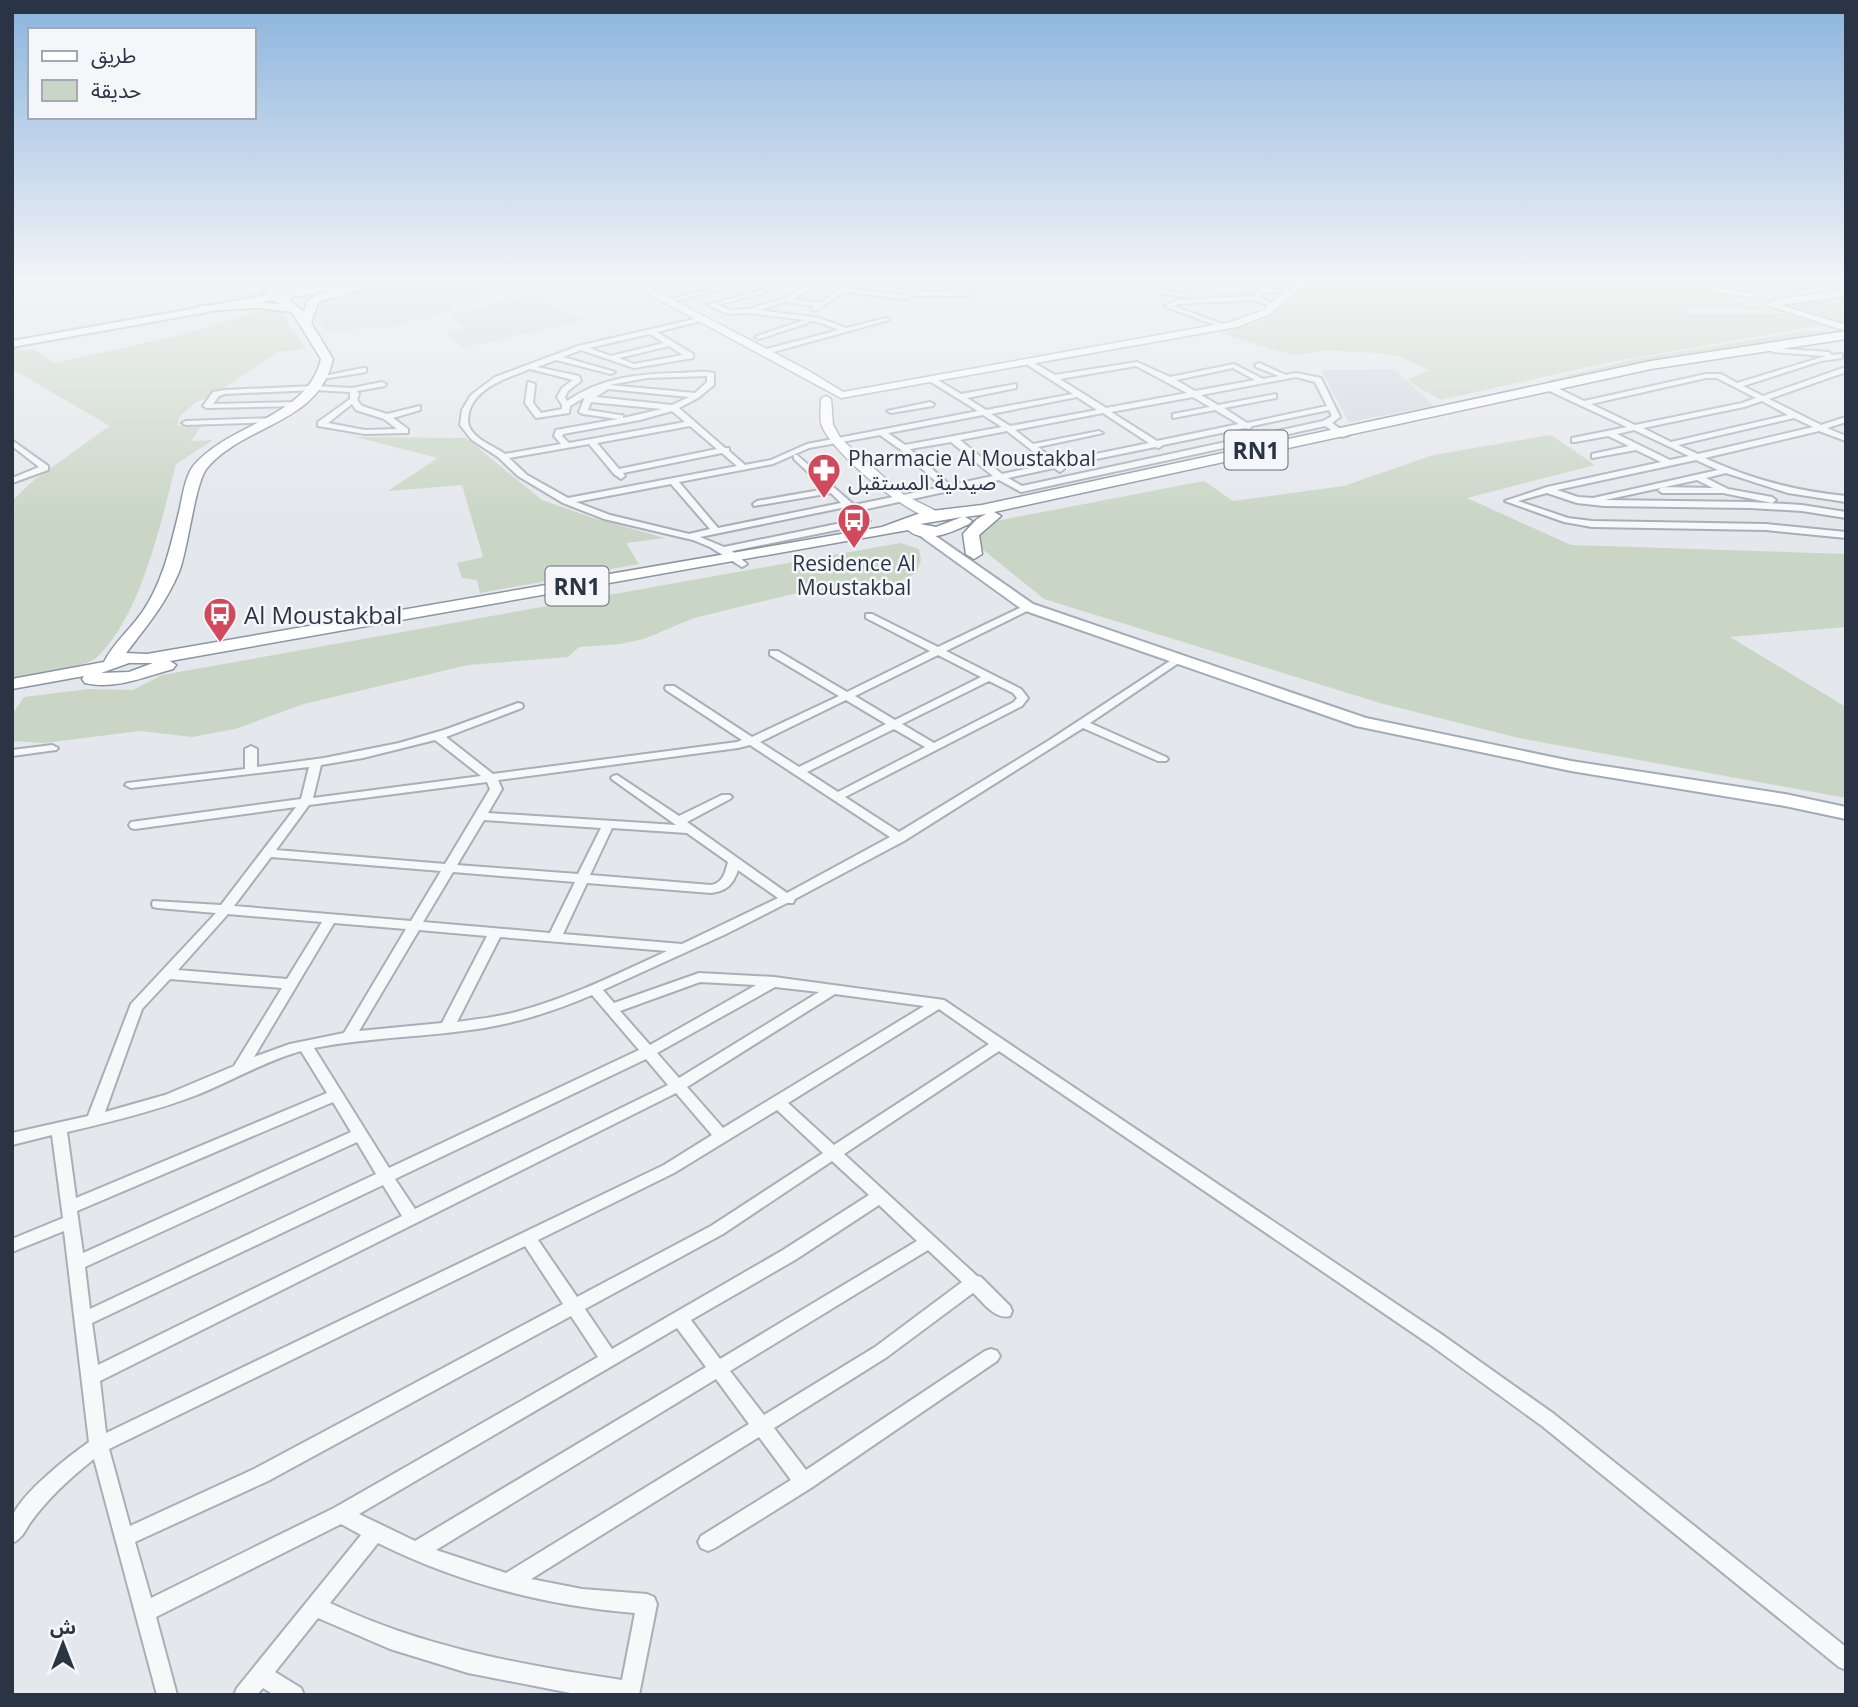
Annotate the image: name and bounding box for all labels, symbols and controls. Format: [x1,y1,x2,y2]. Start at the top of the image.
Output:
legend [28,28,256,119]
text: طريق [91,41,136,69]
text: حديقة [91,76,141,104]
road number: RN1 [1224,431,1288,470]
place label: Pharmacie Al Moustakbal صيدلية المستقبل [848,444,1096,496]
pharmacy icon: Pharmacie Al Moustakbal صيدلية المستقبل [805,451,843,500]
bus stop icon: Residence Al Moustakbal [835,501,873,550]
place label: Residence Al Moustakbal [792,549,916,601]
road number: RN1 [546,566,608,606]
bus stop icon: Al Moustakbal [201,595,239,644]
place label: Al Moustakbal [244,598,402,631]
north arrow [28,1609,98,1679]
text: ش [50,1614,76,1640]

